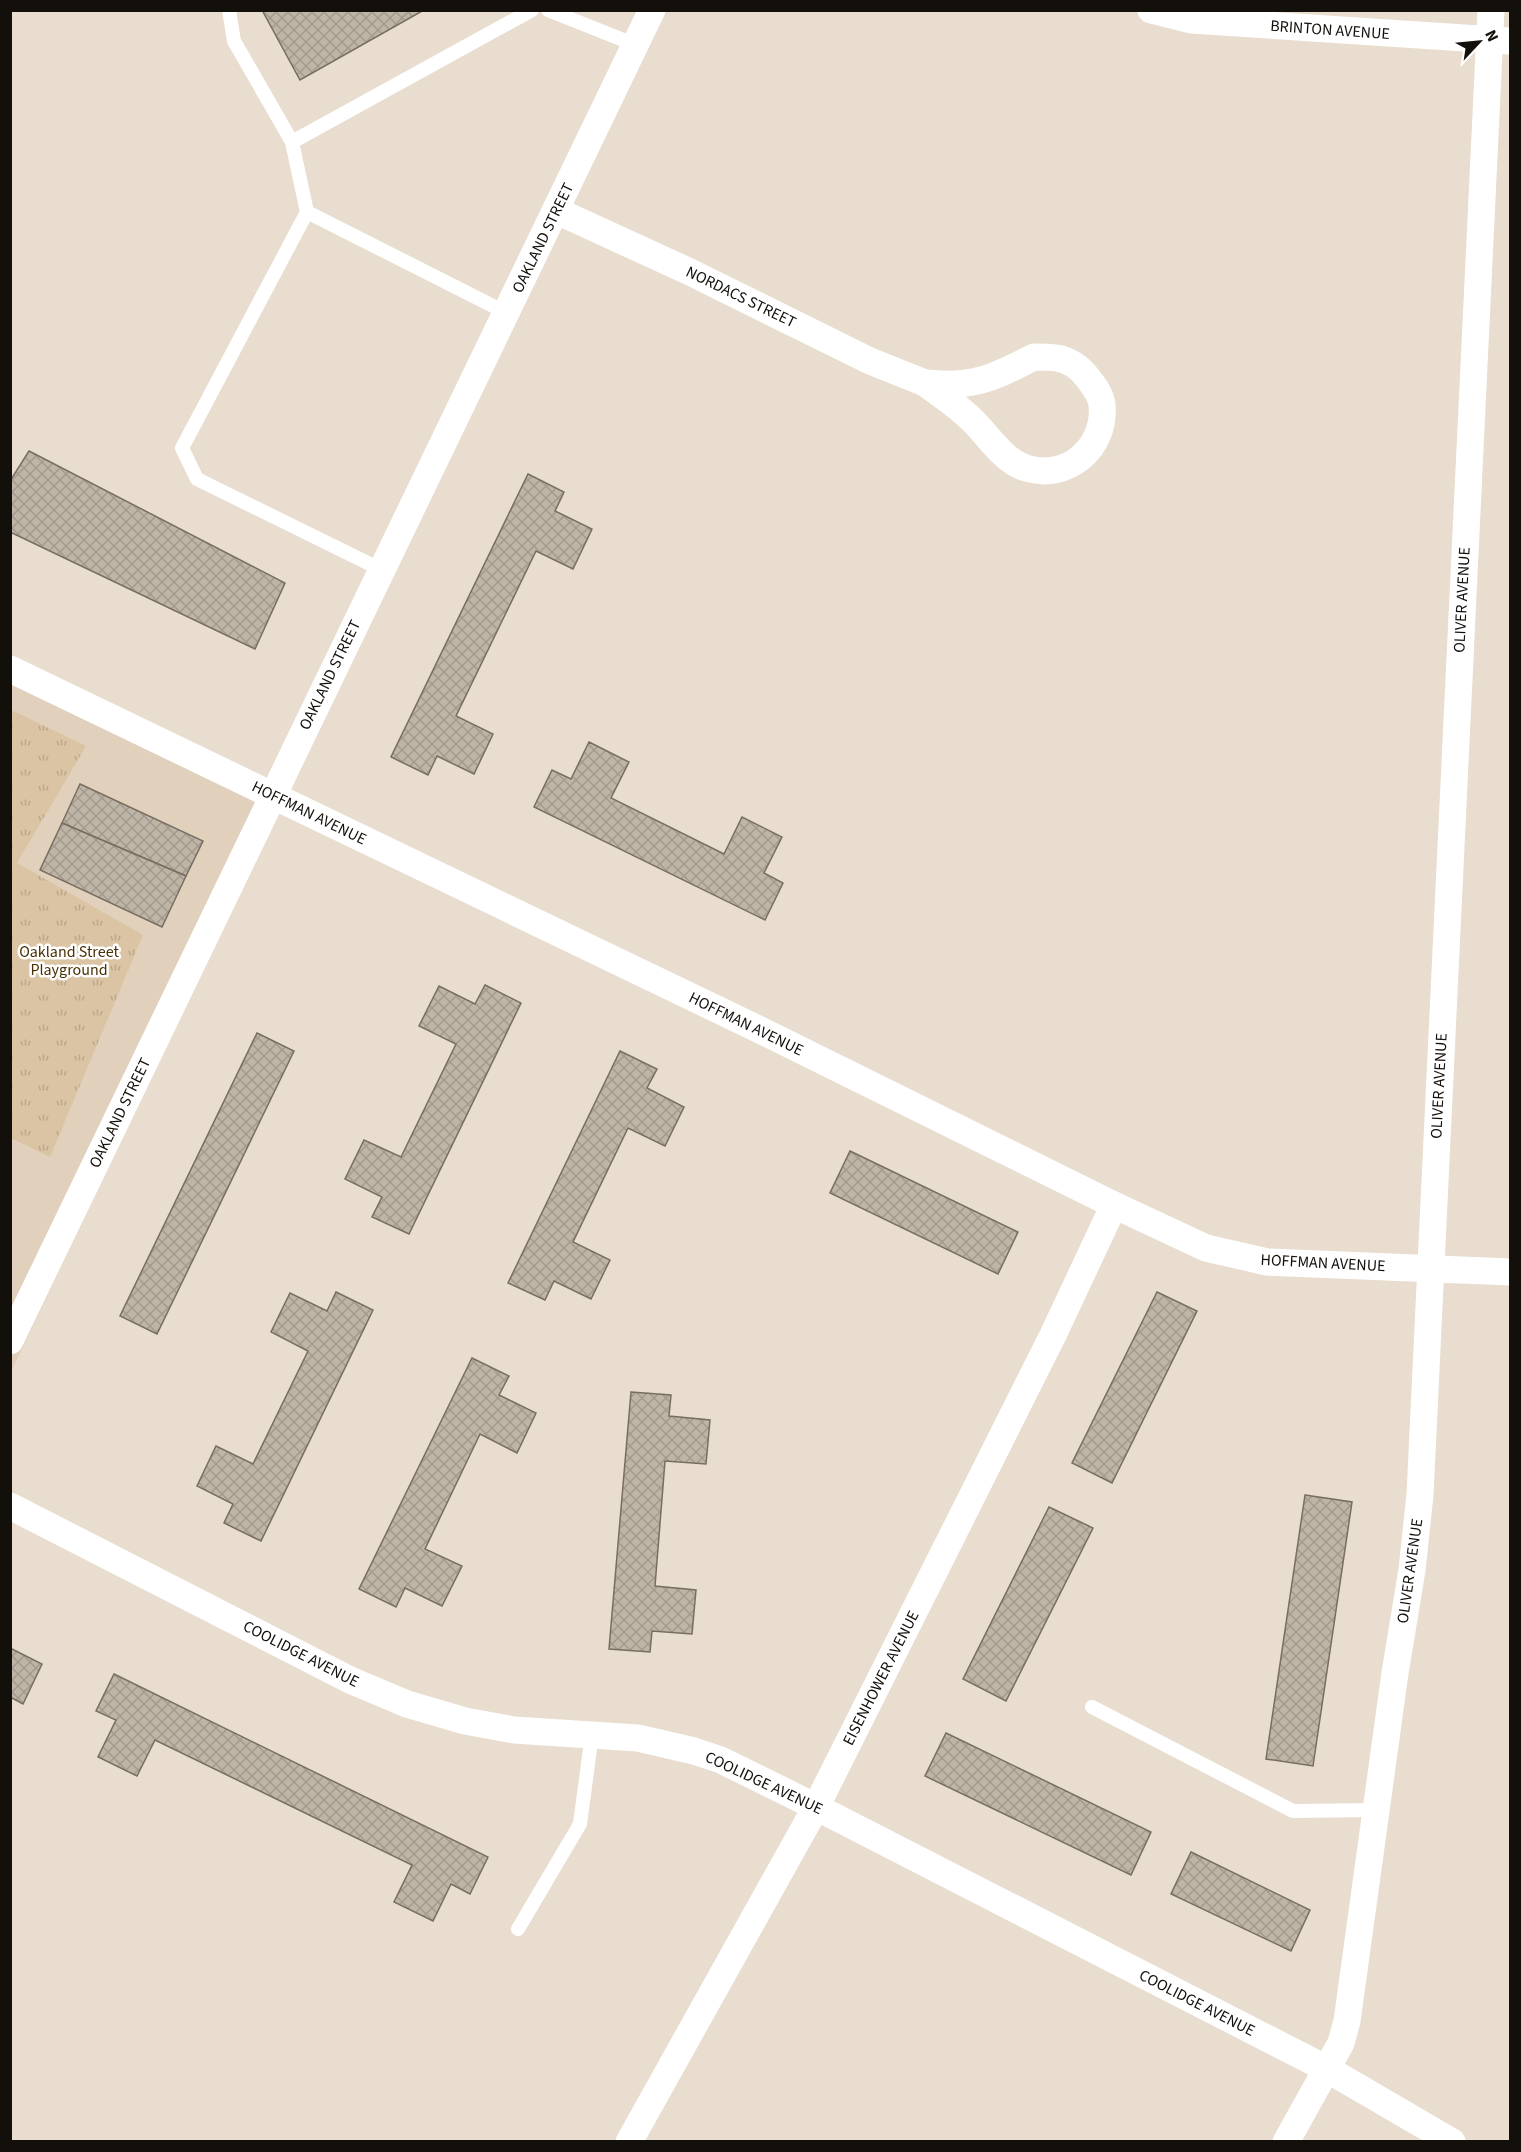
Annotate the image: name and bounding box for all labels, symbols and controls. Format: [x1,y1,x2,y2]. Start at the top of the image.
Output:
north arrow [1449,12,1509,72]
street label: BRINTON AVENUE [1270,15,1390,45]
text: N [1479,26,1504,45]
street label: OAKLAND STREET [507,179,579,297]
street label: NORDACS STREET [682,261,800,333]
street label: OLIVER AVENUE [1448,547,1476,653]
street label: OAKLAND STREET [294,616,366,734]
street label: HOFFMAN AVENUE [248,776,370,850]
park label: Oakland Street Playground [19,941,119,981]
street label: HOFFMAN AVENUE [685,987,807,1061]
street label: OLIVER AVENUE [1425,1033,1453,1139]
street label: OAKLAND STREET [84,1054,156,1172]
street label: HOFFMAN AVENUE [1260,1249,1386,1277]
street label: OLIVER AVENUE [1392,1517,1428,1625]
street label: EISENHOWER AVENUE [837,1607,925,1749]
street label: COOLIDGE AVENUE [239,1615,363,1693]
street label: COOLIDGE AVENUE [702,1746,826,1820]
street label: COOLIDGE AVENUE [1135,1964,1259,2042]

